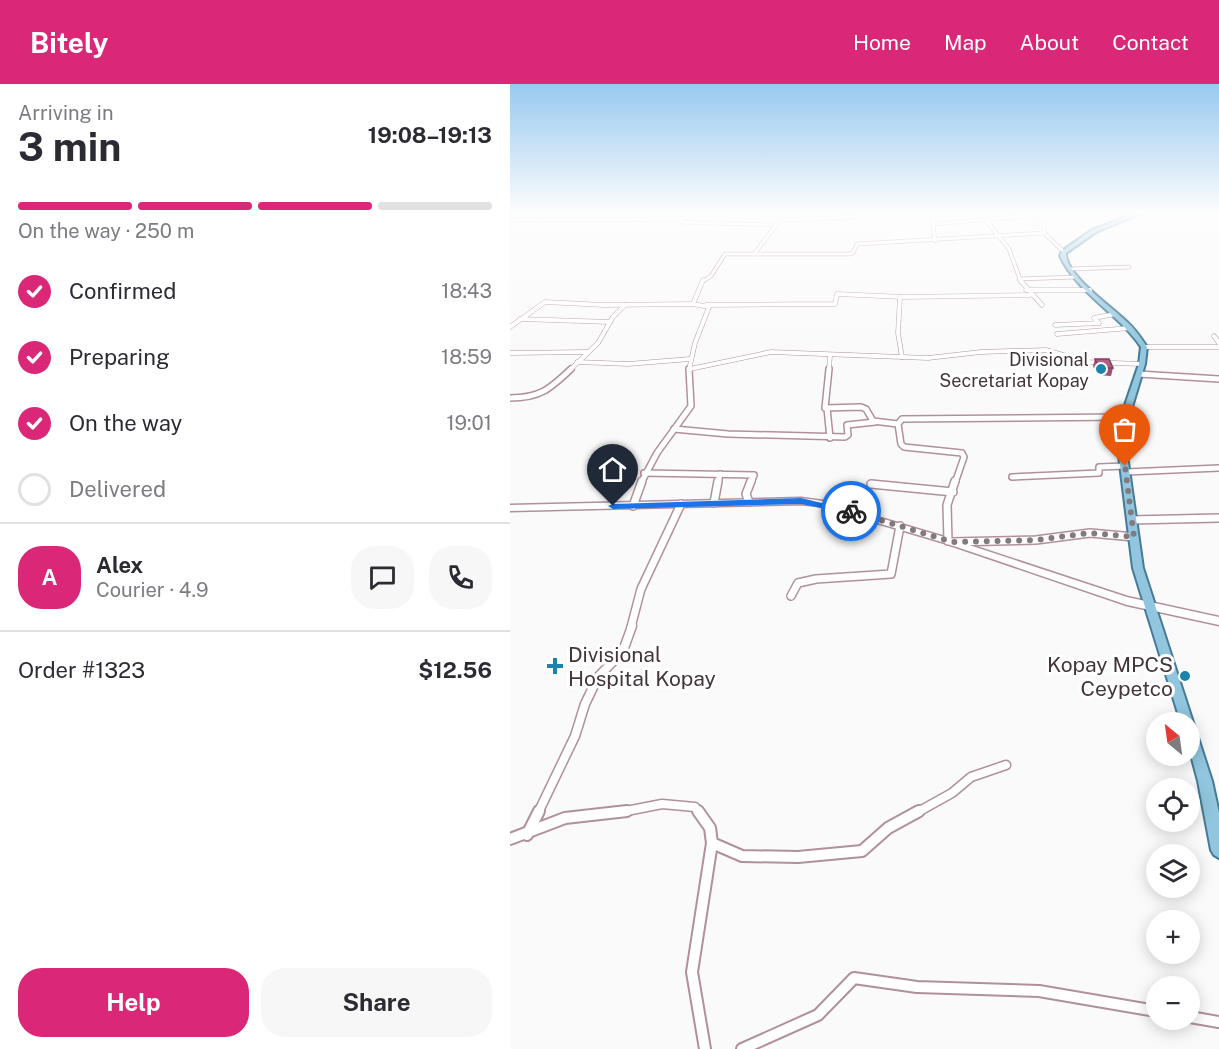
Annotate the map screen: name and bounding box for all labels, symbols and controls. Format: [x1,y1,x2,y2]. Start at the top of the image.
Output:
text: Bitely [30,26,108,59]
text: Home [853,30,911,55]
text: Map [944,30,987,55]
text: About [1020,30,1079,55]
text: Contact [1112,30,1189,55]
text: Arriving in [18,101,113,125]
text: 19:08–19:13 [368,122,492,148]
text: 3 min [18,124,121,170]
text: On the way · 250 m [18,219,194,243]
icon: check [18,275,51,308]
text: Confirmed [69,278,176,304]
text: 18:43 [441,279,492,303]
icon: check [18,341,51,374]
text: Preparing [69,344,170,370]
text: 18:59 [441,345,492,369]
place label: Divisional Secretariat Kopay [939,349,1089,391]
marker: Divisional Secretariat Kopay [1094,362,1108,376]
pin [1099,404,1150,466]
icon: check [18,407,51,440]
text: On the way [69,410,182,436]
text: 19:01 [446,411,492,435]
icon: bag [1108,413,1141,446]
pin [587,444,638,506]
icon: home [596,453,629,486]
text: Delivered [69,476,166,502]
courier [821,481,881,541]
icon: bike [835,495,868,528]
button: chat [351,546,414,609]
button: phone [429,546,492,609]
text: Alex [96,552,143,578]
text: A [42,564,57,590]
text: Courier · 4.9 [96,578,208,602]
place label: Divisional Hospital Kopay [568,642,716,691]
place label: Kopay MPCS Ceypetco [1047,652,1173,701]
text: Order #1323 [18,657,145,683]
text: $12.56 [418,657,492,683]
marker: Divisional Hospital Kopay [546,657,564,675]
marker: Kopay MPCS Ceypetco [1178,669,1192,683]
north arrow [1146,712,1200,766]
map controls [1146,712,1200,1030]
button: locate [1146,778,1200,832]
button: layers [1146,844,1200,898]
button: + [1146,910,1200,964]
button: Help [18,968,249,1037]
button: Share [261,968,492,1037]
button: − [1146,976,1200,1030]

